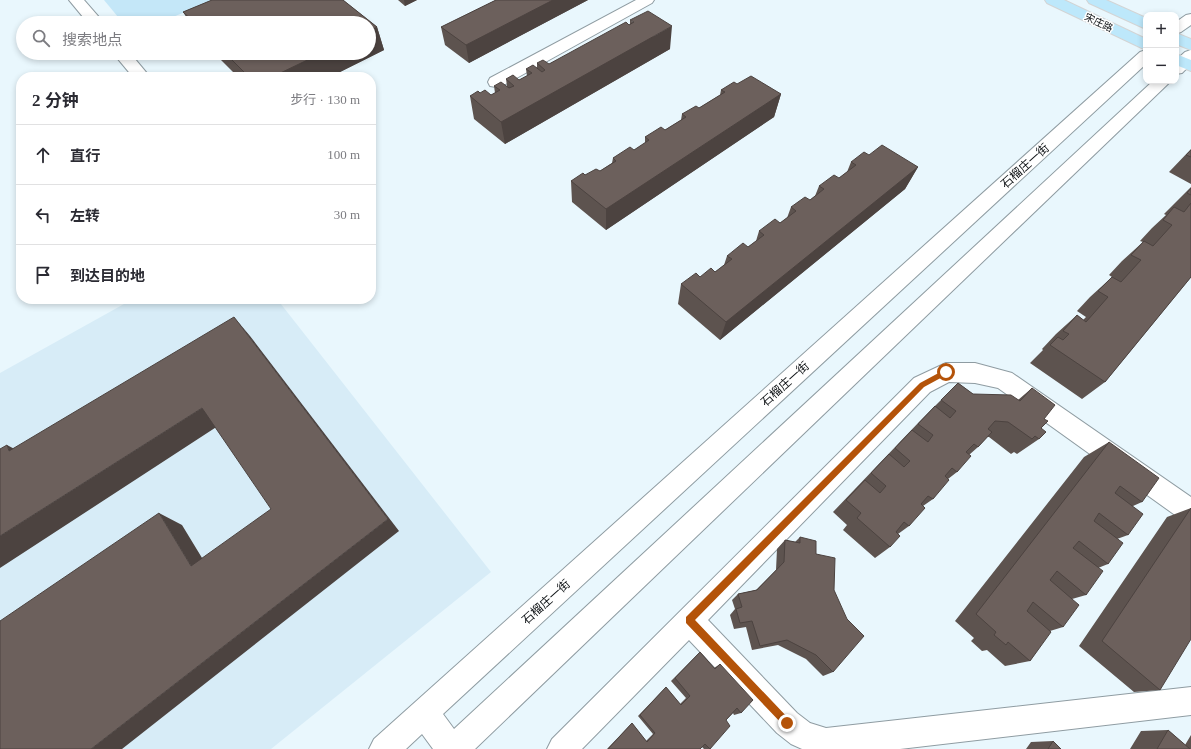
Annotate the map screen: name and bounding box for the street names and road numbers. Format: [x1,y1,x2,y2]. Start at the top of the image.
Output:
street label: 宋庄路 [1083,11,1115,34]
street label: 石榴庄一街 [998,141,1052,191]
street label: 石榴庄一街 [758,359,812,409]
street label: 石榴庄一街 [519,577,573,627]

